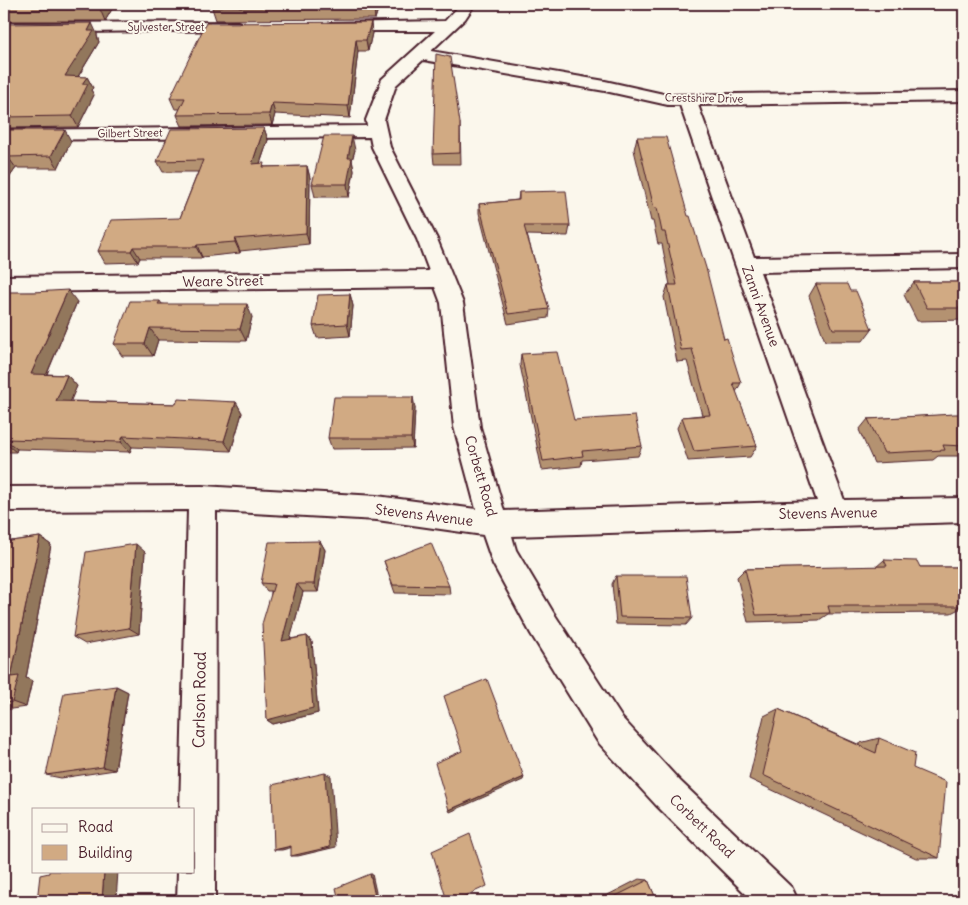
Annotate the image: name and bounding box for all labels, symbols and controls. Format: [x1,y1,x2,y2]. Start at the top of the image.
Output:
street label: Sylvester Street [127,20,205,34]
street label: Crestshire Drive [665,90,743,106]
street label: Gilbert Street [97,125,163,141]
street label: Zanni Avenue [738,263,784,349]
street label: Weare Street [182,271,264,291]
street label: Corbett Road [461,433,501,519]
street label: Stevens Avenue [374,500,474,530]
street label: Stevens Avenue [778,503,878,523]
street label: Carlson Road [188,652,210,748]
street label: Corbett Road [666,791,738,861]
legend [32,808,195,872]
text: Road [78,817,113,836]
text: Building [78,843,133,862]

